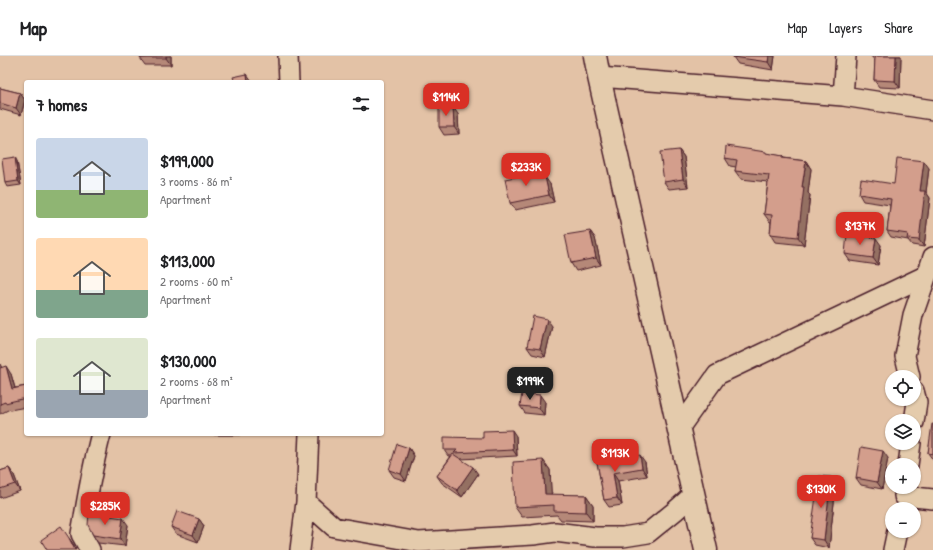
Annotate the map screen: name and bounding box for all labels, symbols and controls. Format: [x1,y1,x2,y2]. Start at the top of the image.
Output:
text: Map [20,15,47,41]
text: Map [787,18,807,37]
text: Layers [829,18,862,37]
text: Share [884,18,913,37]
pin: $114K [418,83,474,117]
text: $114K [432,87,460,105]
text: 7 homes [36,93,87,116]
icon: filters [350,93,372,115]
text: $199,000 [160,149,214,172]
pin: $233K [498,153,554,187]
icon: home [68,154,116,202]
text: $233K [510,157,542,175]
text: 3 rooms · 86 m² [160,172,232,190]
text: Apartment [160,190,211,208]
pin: $137K [832,212,888,246]
text: $137K [845,216,875,234]
text: $113,000 [160,249,215,272]
icon: home [68,254,116,302]
text: 2 rooms · 60 m² [160,272,233,290]
text: Apartment [160,290,211,308]
text: $130,000 [160,349,216,372]
icon: home [68,354,116,402]
pin: $199K [502,367,558,401]
map controls [885,370,921,538]
button: locate [885,370,921,406]
text: $199K [516,371,544,389]
text: 2 rooms · 68 m² [160,372,233,390]
text: Apartment [160,390,211,408]
button: layers [885,414,921,450]
pin: $113K [587,439,643,473]
text: $113K [601,443,629,461]
button: + [885,458,921,494]
pin: $130K [793,475,849,509]
text: $130K [806,479,836,497]
pin: $285K [77,492,133,526]
text: $285K [90,496,120,514]
button: − [885,502,921,538]

